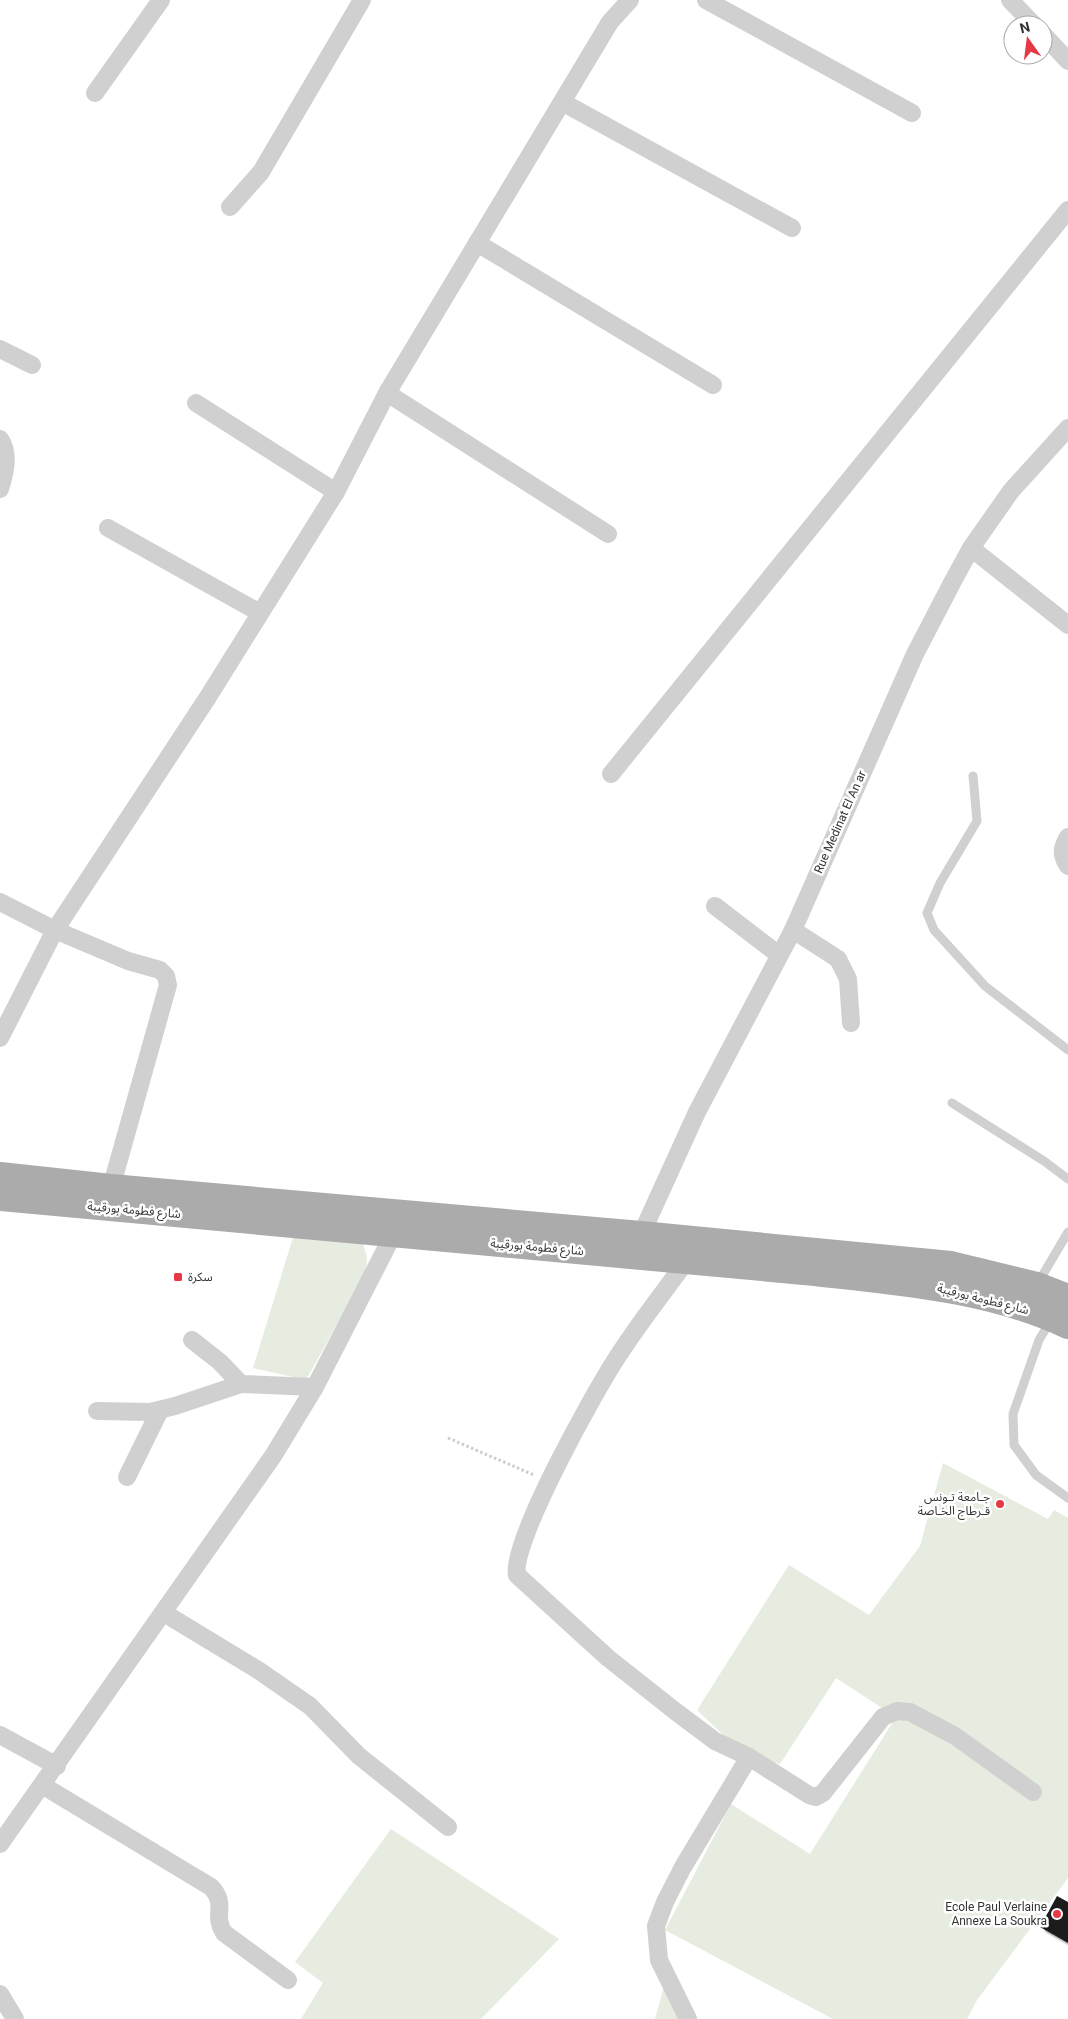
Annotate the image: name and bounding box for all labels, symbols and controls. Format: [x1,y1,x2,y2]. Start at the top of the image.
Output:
north arrow [1003,15,1053,65]
text: N [1018,18,1032,36]
street label: Rue Medinat El An ar [811,769,869,875]
street label: شارع فطومة بورقيبة [87,1199,181,1223]
street label: شارع فطومة بورقيبة [490,1236,584,1260]
place label: سكرة [188,1270,213,1284]
marker: سكرة [172,1271,184,1283]
street label: شارع فطومة بورقيبة [935,1281,1030,1319]
place label: جـامعة تـونس قـرطاج الخـاصة [918,1490,990,1520]
marker: جـامعة تـونس قـرطاج الخـاصة [994,1498,1006,1510]
place label: Ecole Paul Verlaine Annexe La Soukra [945,1900,1047,1928]
marker: Ecole Paul Verlaine Annexe La Soukra [1051,1908,1063,1920]

